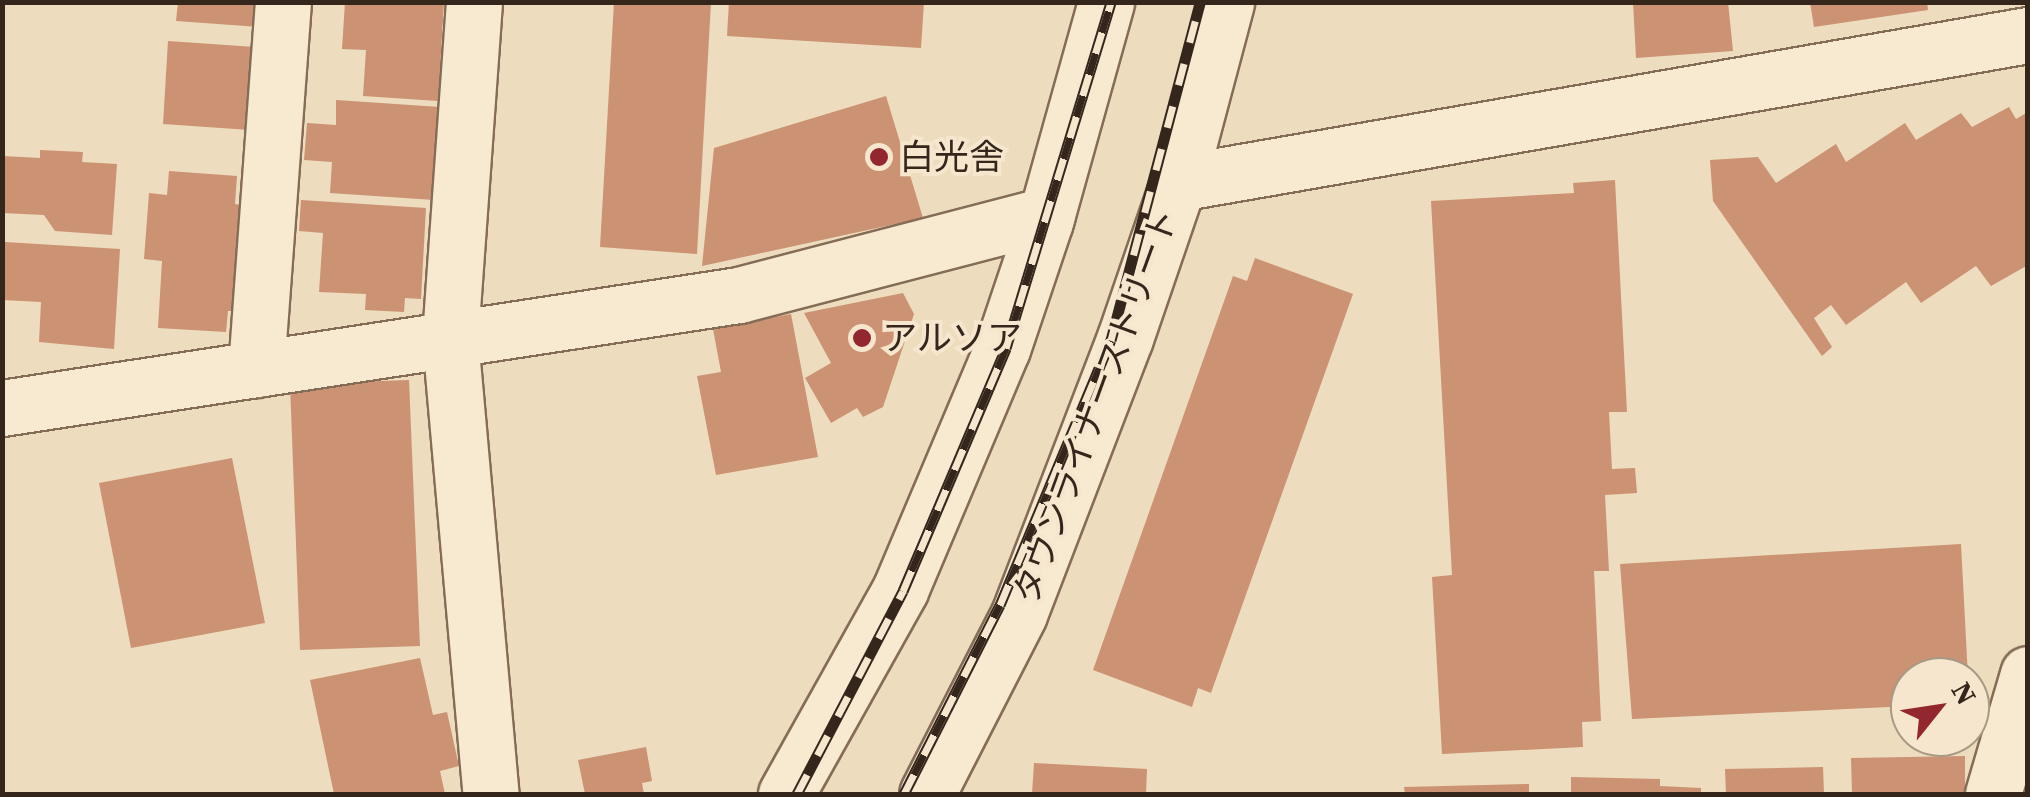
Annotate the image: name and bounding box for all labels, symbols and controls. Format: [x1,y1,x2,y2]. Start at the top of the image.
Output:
place label: 白光舎 [899,136,1004,178]
marker: 白光舎 [868,146,890,168]
street label: タウンライナーストリート [1004,201,1188,611]
place label: アルソア [882,317,1022,359]
marker: アルソア [851,327,873,349]
north arrow [1890,657,1990,757]
text: N [1943,675,1986,711]

